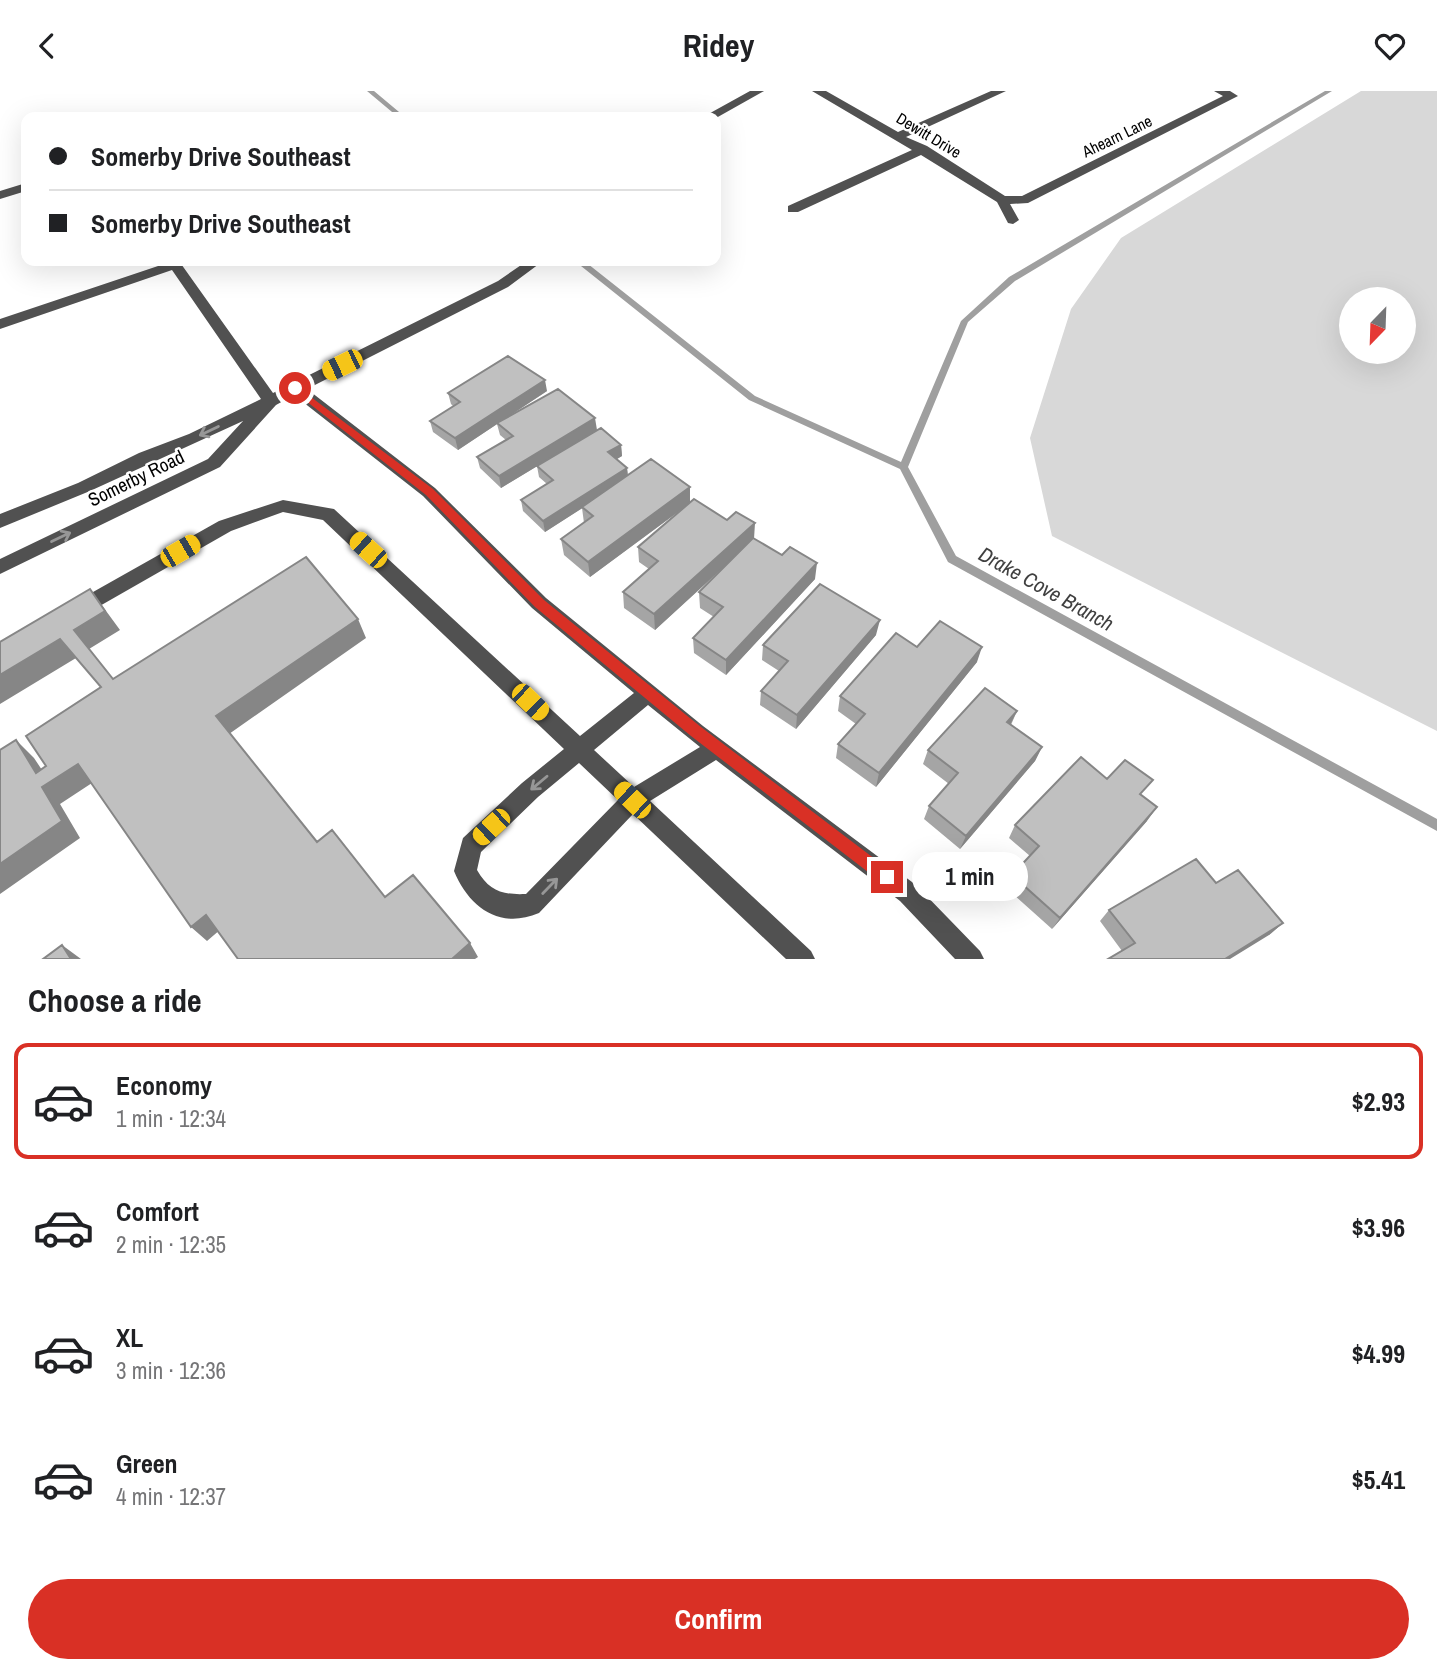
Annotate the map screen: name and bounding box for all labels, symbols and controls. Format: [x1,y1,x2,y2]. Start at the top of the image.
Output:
text: Ridey [683,24,754,67]
icon: back [28,27,66,65]
icon: heart [1371,27,1409,65]
street label: Dewitt Drive [892,107,966,163]
street label: Ahearn Lane [1078,110,1156,163]
text: Somerby Drive Southeast [91,139,350,174]
text: Somerby Drive Southeast [91,206,350,241]
north arrow [1339,287,1416,364]
map controls [1339,287,1416,364]
car [319,346,366,384]
route start [279,372,311,404]
one-way arrow [199,424,220,438]
street label: Somerby Road [84,444,188,512]
car [346,528,391,572]
one-way arrow [50,530,71,543]
car [157,531,204,571]
water label: Drake Cove Branch [974,539,1119,638]
car [508,680,553,724]
one-way arrow [530,775,548,791]
car [610,778,655,822]
car [469,805,514,849]
callout: 1 min [912,853,1027,901]
route end [871,861,903,893]
text: 1 min [945,861,995,892]
one-way arrow [541,878,558,895]
text: Choose a ride [28,979,202,1022]
text: Economy [116,1068,212,1103]
icon: car [32,1070,95,1133]
text: $2.93 [1352,1084,1405,1119]
text: 1 min · 12:34 [116,1103,226,1134]
text: Comfort [116,1194,199,1229]
icon: car [32,1196,95,1259]
text: $3.96 [1352,1210,1405,1245]
text: 2 min · 12:35 [116,1229,226,1260]
text: XL [116,1320,143,1355]
icon: car [32,1322,95,1385]
text: $4.99 [1352,1336,1405,1371]
text: 3 min · 12:36 [116,1355,226,1386]
text: Green [116,1446,178,1481]
icon: car [32,1448,95,1511]
text: $5.41 [1352,1462,1405,1497]
text: 4 min · 12:37 [116,1481,226,1512]
button: Confirm [28,1579,1409,1659]

